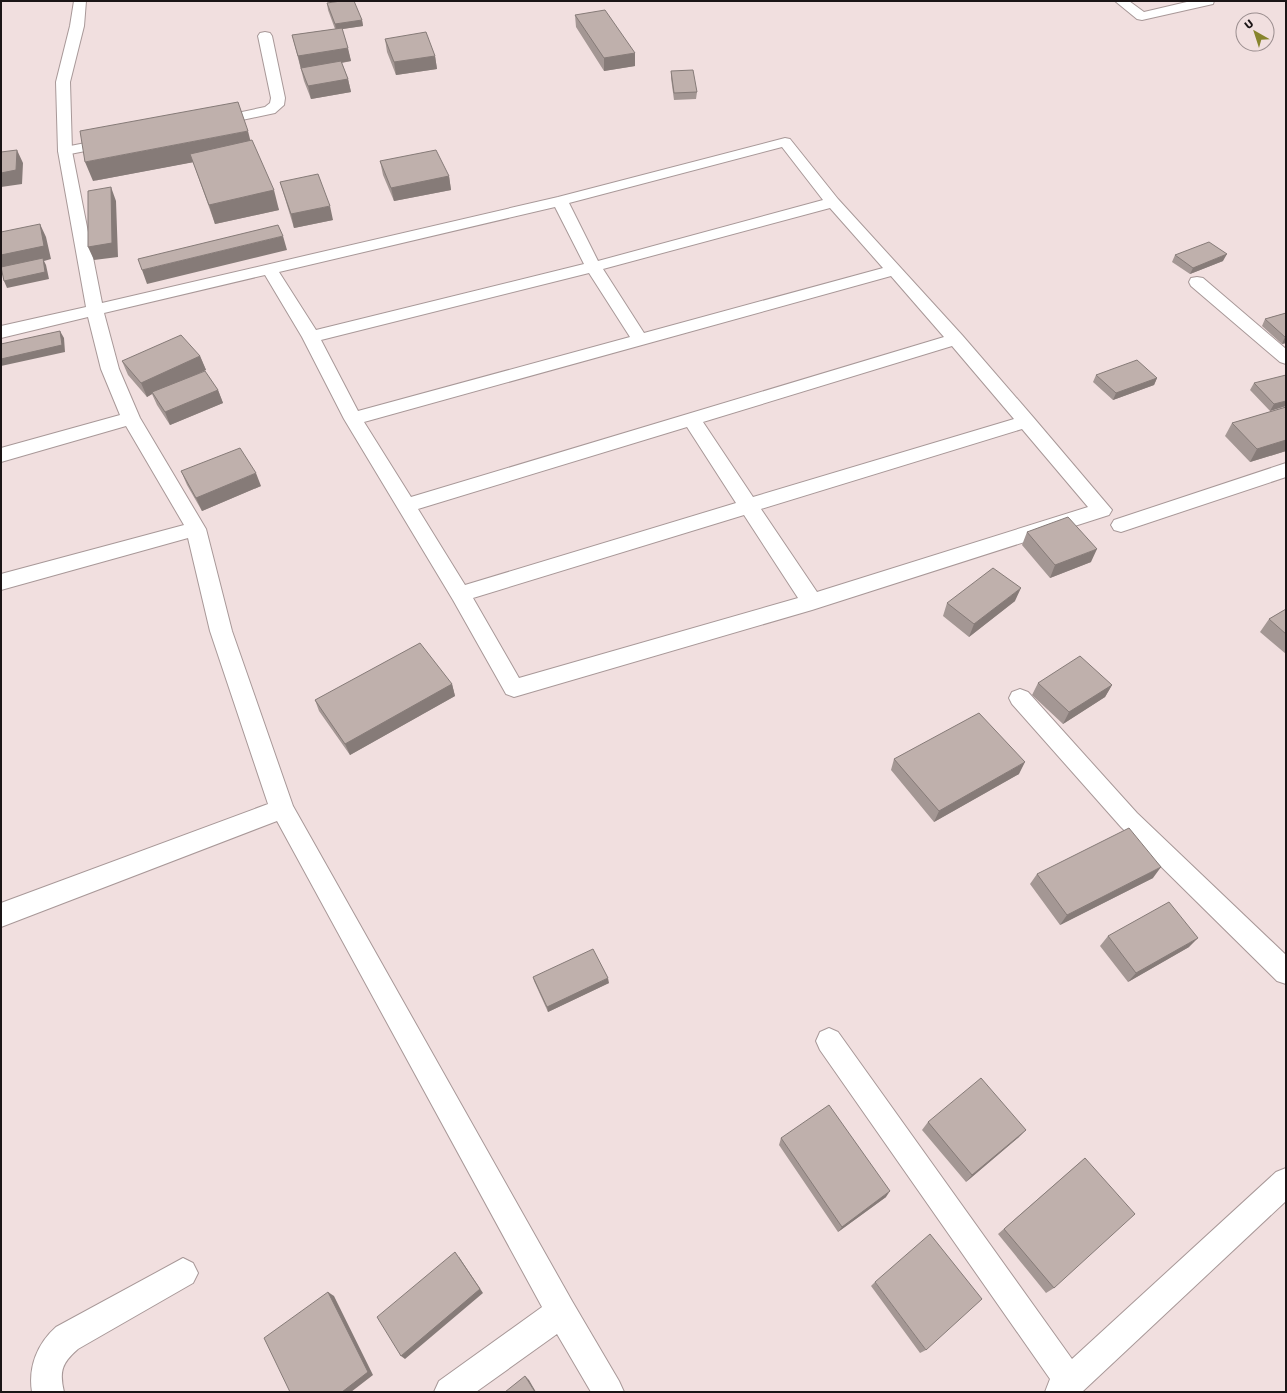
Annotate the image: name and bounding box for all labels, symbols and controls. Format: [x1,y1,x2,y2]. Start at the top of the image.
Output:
north arrow [1235,12,1275,52]
text: U [1242,17,1256,32]

